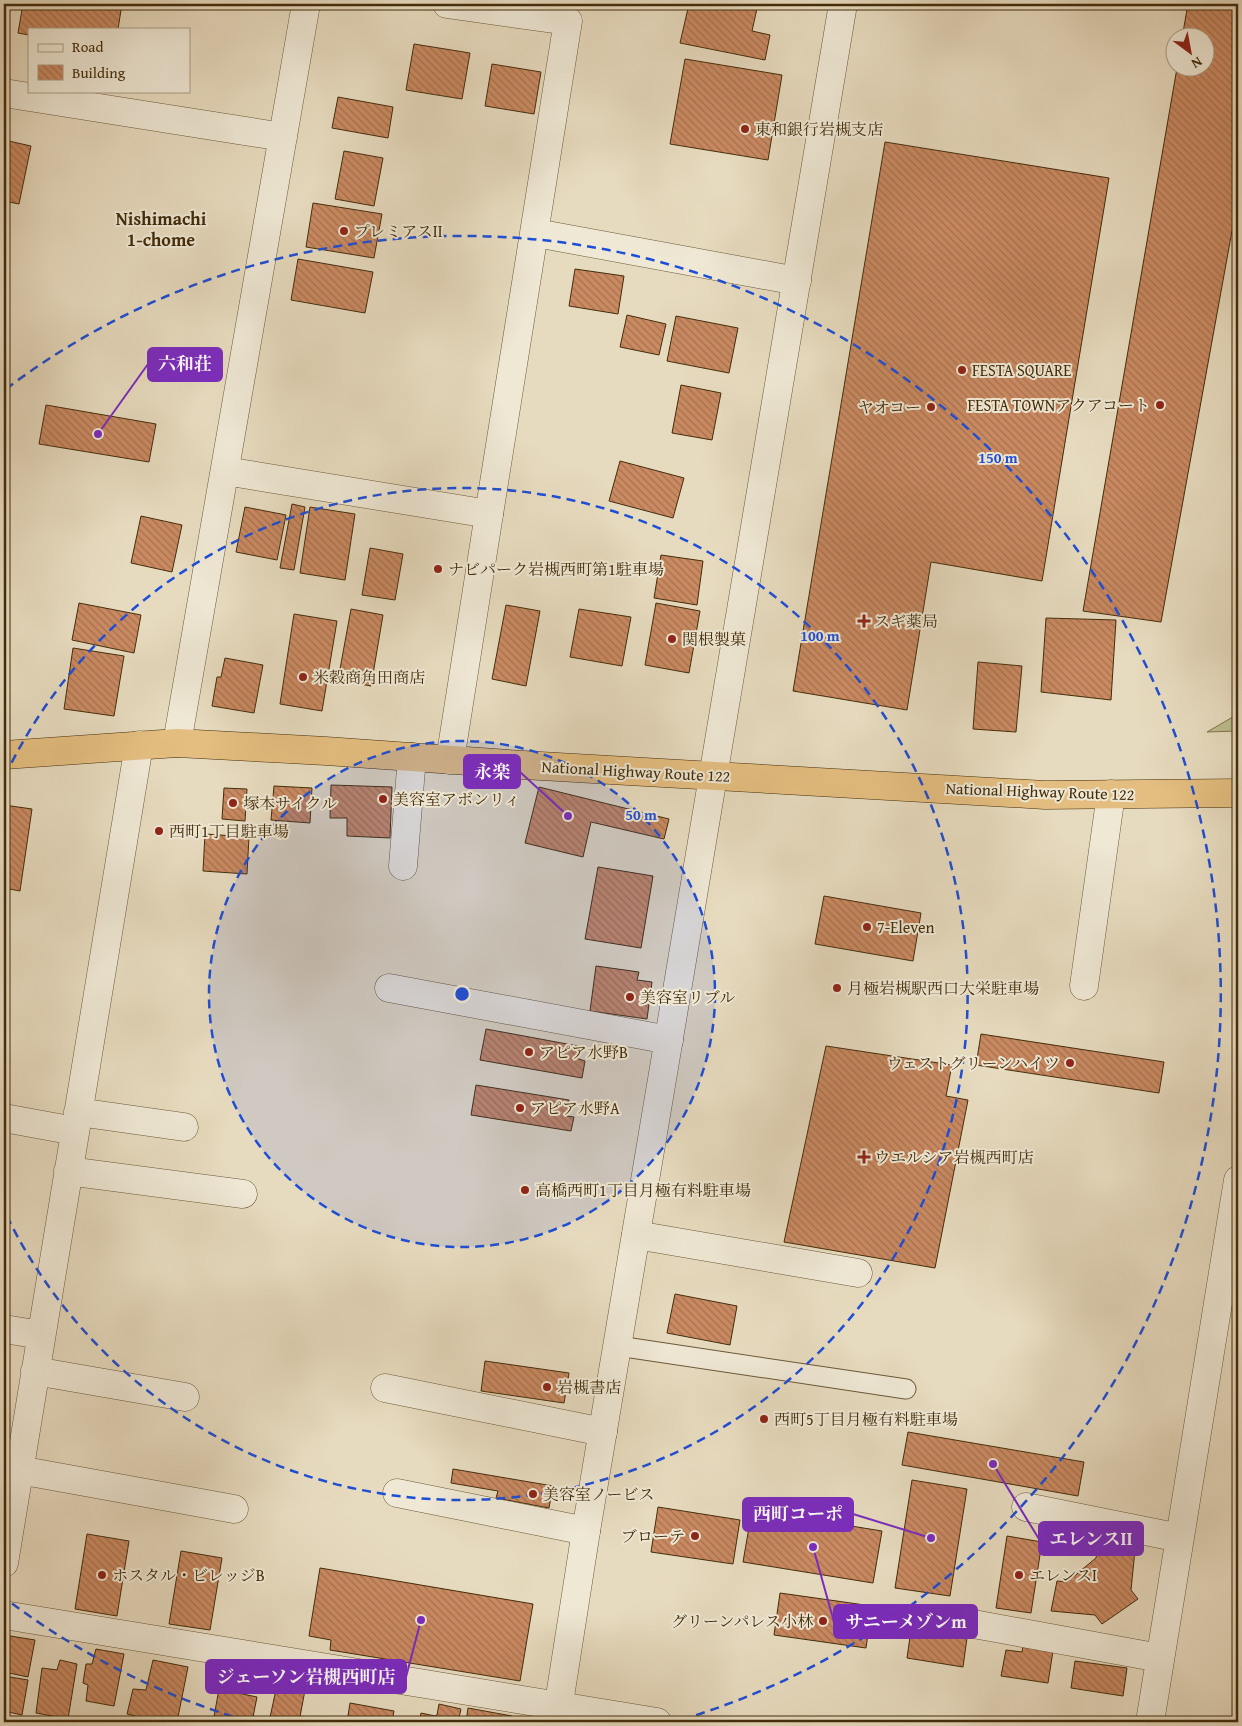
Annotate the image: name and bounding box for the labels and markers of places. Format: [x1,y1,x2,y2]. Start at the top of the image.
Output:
place label: 東和銀行岩槻支店 [755,117,883,141]
marker: 東和銀行岩槻支店 [739,123,751,135]
place label: プレミアスⅡ [354,219,443,243]
marker: プレミアスⅡ [338,225,350,237]
callout: 六和荘 [148,348,222,381]
place label: FESTA SQUARE [972,358,1071,382]
marker: FESTA SQUARE [956,364,968,376]
place label: FESTA TOWNアクアコート [968,393,1150,417]
place label: ヤオコー [858,395,921,419]
marker: FESTA TOWNアクアコート [1154,399,1166,411]
marker: ヤオコー [925,401,937,413]
place label: ナビパーク岩槻西町第1駐車場 [448,557,664,581]
marker: ナビパーク岩槻西町第1駐車場 [432,563,444,575]
place label: スギ薬局 [874,609,938,633]
marker: スギ薬局 [858,615,870,627]
place label: 関根製菓 [682,627,746,651]
marker: 関根製菓 [666,633,678,645]
place label: 米穀商角田商店 [313,665,425,689]
marker: 米穀商角田商店 [297,671,309,683]
callout: 永楽 [464,755,520,788]
place label: 美容室アボンリィ [393,787,520,811]
place label: 塚本サイクル [243,791,337,815]
marker: 美容室アボンリィ [377,793,389,805]
marker: 塚本サイクル [227,797,239,809]
place label: 西町1丁目駐車場 [169,819,289,843]
marker: 西町1丁目駐車場 [153,825,165,837]
place label: 7-Eleven [877,915,934,939]
marker: 7-Eleven [861,921,873,933]
place label: 月極岩槻駅西口大栄駐車場 [847,976,1039,1000]
marker: 月極岩槻駅西口大栄駐車場 [831,982,843,994]
centre of rings [453,985,471,1003]
place label: 美容室リブル [640,985,735,1009]
marker: 美容室リブル [624,991,636,1003]
place label: アピア水野B [539,1040,628,1064]
marker: アピア水野B [523,1046,535,1058]
place label: ウェストグリーンハイツ [886,1051,1060,1075]
marker: ウェストグリーンハイツ [1064,1057,1076,1069]
place label: アピア水野A [530,1096,620,1120]
marker: アピア水野A [514,1102,526,1114]
place label: ウエルシア岩槻西町店 [874,1145,1034,1169]
marker: ウエルシア岩槻西町店 [858,1151,870,1163]
place label: 高橋西町1丁目月極有料駐車場 [535,1178,751,1202]
marker: 高橋西町1丁目月極有料駐車場 [519,1184,531,1196]
place label: 岩槻書店 [557,1375,621,1399]
marker: 岩槻書店 [541,1381,553,1393]
place label: 西町5丁目月極有料駐車場 [774,1407,958,1431]
marker: 西町5丁目月極有料駐車場 [758,1413,770,1425]
place label: 美容室ノービス [543,1482,655,1506]
marker: 美容室ノービス [527,1488,539,1500]
callout: 西町コーポ [743,1498,853,1531]
callout: エレンスⅡ [1039,1522,1143,1555]
place label: ブローテ [621,1524,685,1548]
marker: ブローテ [689,1530,701,1542]
place label: ホスタル・ビレッジB [112,1563,265,1587]
place label: エレンスⅠ [1029,1563,1097,1587]
marker: ホスタル・ビレッジB [96,1569,108,1581]
marker: エレンスⅠ [1013,1569,1025,1581]
callout: サニーメゾンm [834,1605,977,1638]
place label: グリーンパレス小林 [671,1609,814,1633]
marker: グリーンパレス小林 [817,1615,829,1627]
callout: ジェーソン岩槻西町店 [206,1660,406,1693]

